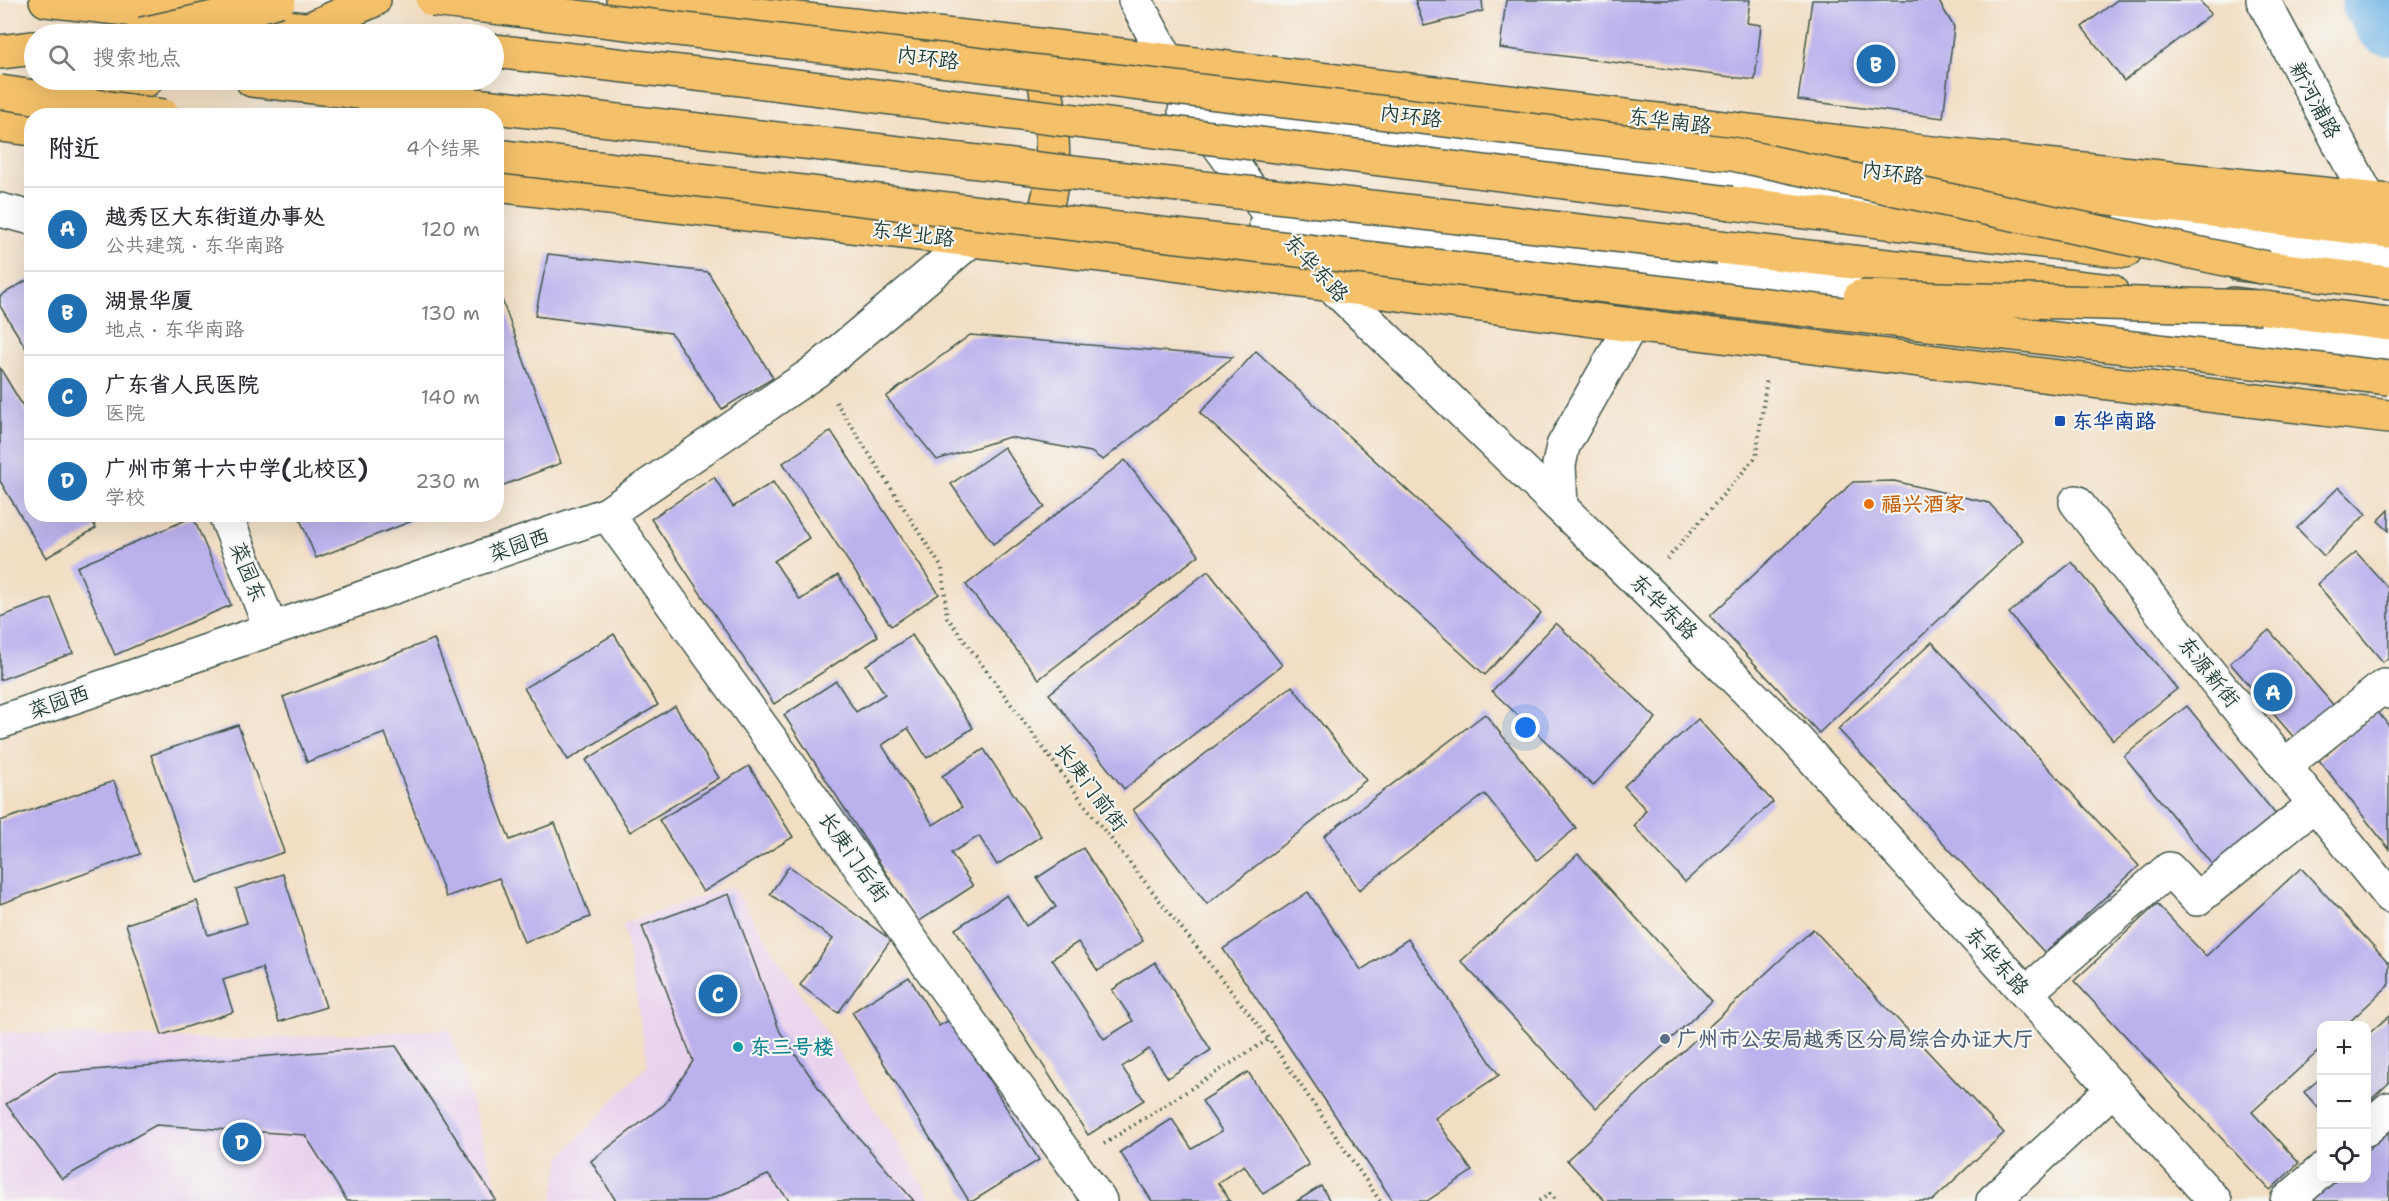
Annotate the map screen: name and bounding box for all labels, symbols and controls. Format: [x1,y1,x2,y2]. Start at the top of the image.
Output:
search box [24,24,504,90]
street label: 内环路 [895,40,961,76]
icon: search [45,41,78,74]
pin: B [1856,42,1896,86]
text: 搜索地点 [93,43,181,72]
street label: 新河浦路 [2283,56,2347,144]
street label: 内环路 [1378,98,1444,134]
street label: 东华南路 [1627,102,1713,140]
text: 附近 [48,130,100,165]
text: 4个结果 [406,135,480,161]
street label: 内环路 [1860,155,1926,191]
text: 越秀区大东街道办事处 [105,202,325,231]
street label: 东华北路 [870,215,956,253]
text: A [60,216,75,242]
text: 120 m [421,216,480,242]
street label: 东华东路 [1277,228,1355,308]
text: 公共建筑 · 东华南路 [105,232,284,258]
text: 湖景华厦 [105,286,193,315]
text: B [61,300,74,326]
text: 130 m [421,300,480,326]
text: 地点 · 东华南路 [105,316,244,342]
text: 广东省人民医院 [105,370,259,399]
text: C [61,384,74,410]
text: 140 m [421,384,480,410]
text: 医院 [105,400,145,426]
place label: 东华南路 [2072,407,2156,435]
marker: 东华南路 [2053,414,2067,428]
text: 广州市第十六中学(北校区) [105,454,368,483]
text: D [60,468,75,494]
text: 230 m [415,468,480,494]
text: 学校 [105,484,145,510]
place label: 福兴酒家 [1881,490,1965,518]
marker: 福兴酒家 [1862,497,1876,511]
street label: 菜园西 [485,522,553,568]
street label: 菜园东 [223,538,273,606]
street label: 东华东路 [1624,568,1704,646]
street label: 东源新街 [2172,631,2246,713]
pin: A [2254,670,2292,714]
street label: 菜园西 [25,679,93,725]
your location [1511,713,1540,742]
street label: 长庚门前街 [1048,737,1134,837]
street label: 长庚门后街 [812,806,896,908]
street label: 东华东路 [1958,920,2036,1002]
pin: C [698,972,738,1016]
map controls [2317,1021,2371,1183]
button: + [2317,1021,2371,1075]
place label: 广州市公安局越秀区分局综合办证大厅 [1677,1025,2034,1053]
marker: 广州市公安局越秀区分局综合办证大厅 [1658,1032,1672,1046]
place label: 东三号楼 [750,1033,834,1061]
marker: 东三号楼 [731,1040,745,1054]
button: − [2317,1075,2371,1129]
pin: D [222,1120,262,1164]
button: locate [2317,1129,2371,1183]

